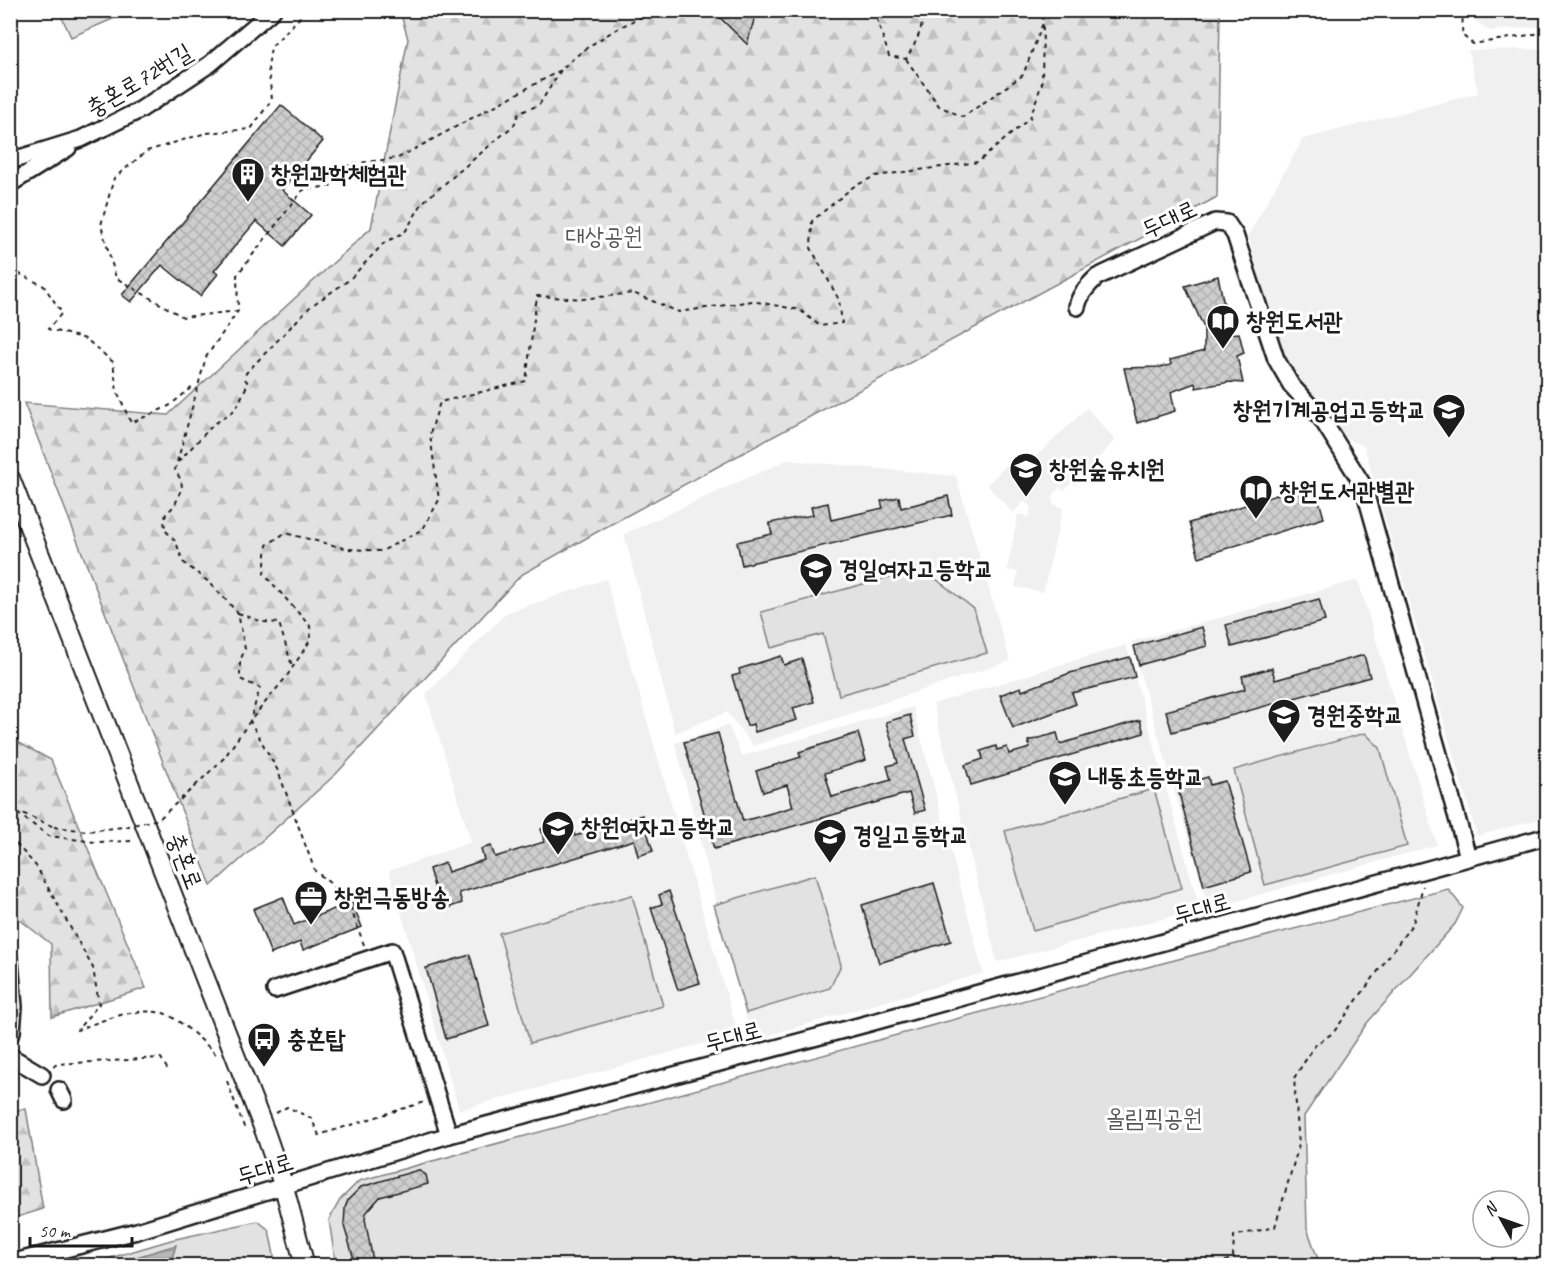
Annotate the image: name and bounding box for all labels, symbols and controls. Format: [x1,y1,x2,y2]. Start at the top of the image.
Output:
street label: 충혼로72번길 [81,37,197,123]
building icon: 창원과학체험관 [230,156,266,203]
place label: 창원과학체험관 [271,159,407,189]
street label: 두대로 [1136,193,1202,245]
park label: 대상공원 [565,221,643,251]
library icon: 창원도서관 [1205,303,1241,350]
place label: 창원도서관 [1246,306,1343,336]
school or university icon: 창원기계공업고등학교 [1431,392,1467,439]
place label: 창원기계공업고등학교 [1233,395,1426,425]
school or university icon: 창원숲유치원 [1008,451,1044,498]
place label: 창원숲유치원 [1049,454,1165,484]
library icon: 창원도서관별관 [1238,473,1274,520]
place label: 창원도서관별관 [1279,476,1415,506]
school or university icon: 경일여자고등학교 [798,551,834,598]
place label: 경일여자고등학교 [839,554,994,584]
school or university icon: 경원중학교 [1266,697,1302,744]
place label: 경원중학교 [1307,700,1404,730]
school or university icon: 내동초등학교 [1047,759,1083,806]
place label: 내동초등학교 [1088,762,1204,792]
school or university icon: 창원여자고등학교 [540,809,576,856]
place label: 창원여자고등학교 [581,812,736,842]
school or university icon: 경일고등학교 [812,817,848,864]
place label: 경일고등학교 [853,820,969,850]
street label: 충혼로 [161,829,209,893]
office icon: 창원극동방송 [293,879,329,926]
place label: 창원극동방송 [334,882,450,912]
street label: 두대로 [1170,886,1234,930]
street label: 두대로 [701,1014,765,1058]
bus stop icon: 충혼탑 [246,1021,282,1068]
place label: 충혼탑 [287,1024,346,1054]
park label: 올림픽공원 [1106,1103,1202,1133]
street label: 두대로 [233,1146,297,1192]
north arrow [1471,1189,1531,1249]
text: N [1479,1197,1503,1220]
scale bar [30,1210,132,1248]
text: 50 m [39,1220,72,1242]

